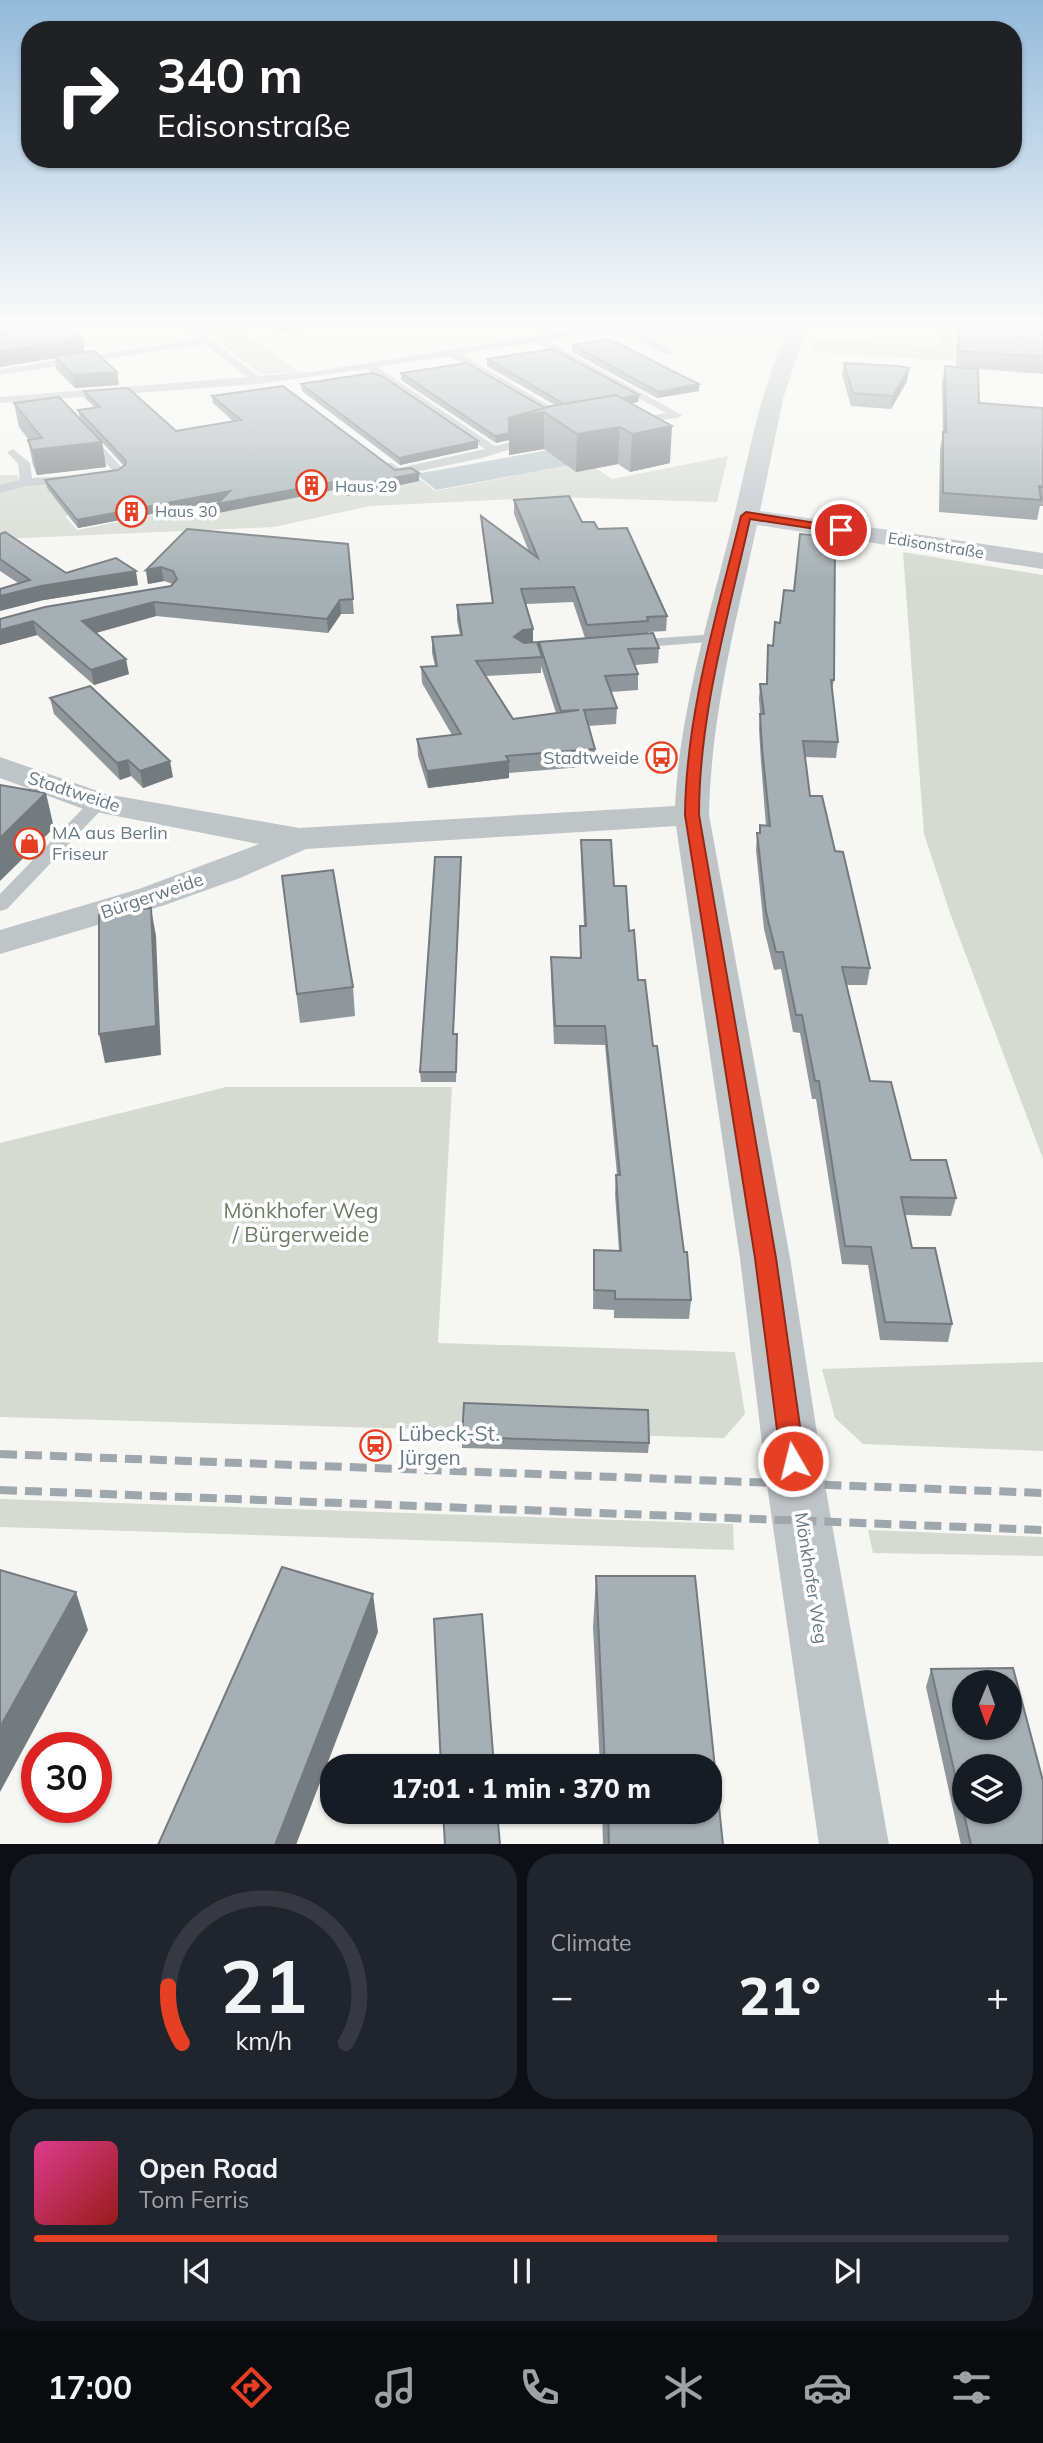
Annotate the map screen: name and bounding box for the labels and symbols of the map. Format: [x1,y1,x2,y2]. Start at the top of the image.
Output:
building icon: Haus 29 [295,469,329,503]
place label: Haus 29 [335,476,397,496]
building icon: Haus 30 [115,494,149,528]
pin [811,500,871,560]
place label: Haus 30 [155,501,217,521]
street label: Edisonstraße [887,528,985,562]
bus stop icon: Stadtweide [645,741,679,775]
place label: Stadtweide [543,746,639,769]
street label: Stadtweide [25,766,123,817]
place label: MA aus Berlin Friseur [52,821,168,865]
shop icon: MA aus Berlin Friseur [12,826,46,860]
street label: Bürgerweide [98,867,206,924]
park label: Mönkhofer Weg / Bürgerweide [224,1197,378,1247]
place label: Lübeck-St. Jürgen [398,1420,500,1470]
position arrow [756,1424,830,1498]
station icon: Lübeck-St. Jürgen [358,1429,392,1463]
street label: Mönkhofer Weg [790,1511,833,1645]
north arrow [952,1670,1022,1740]
speed limit sign: 30 [21,1732,112,1823]

